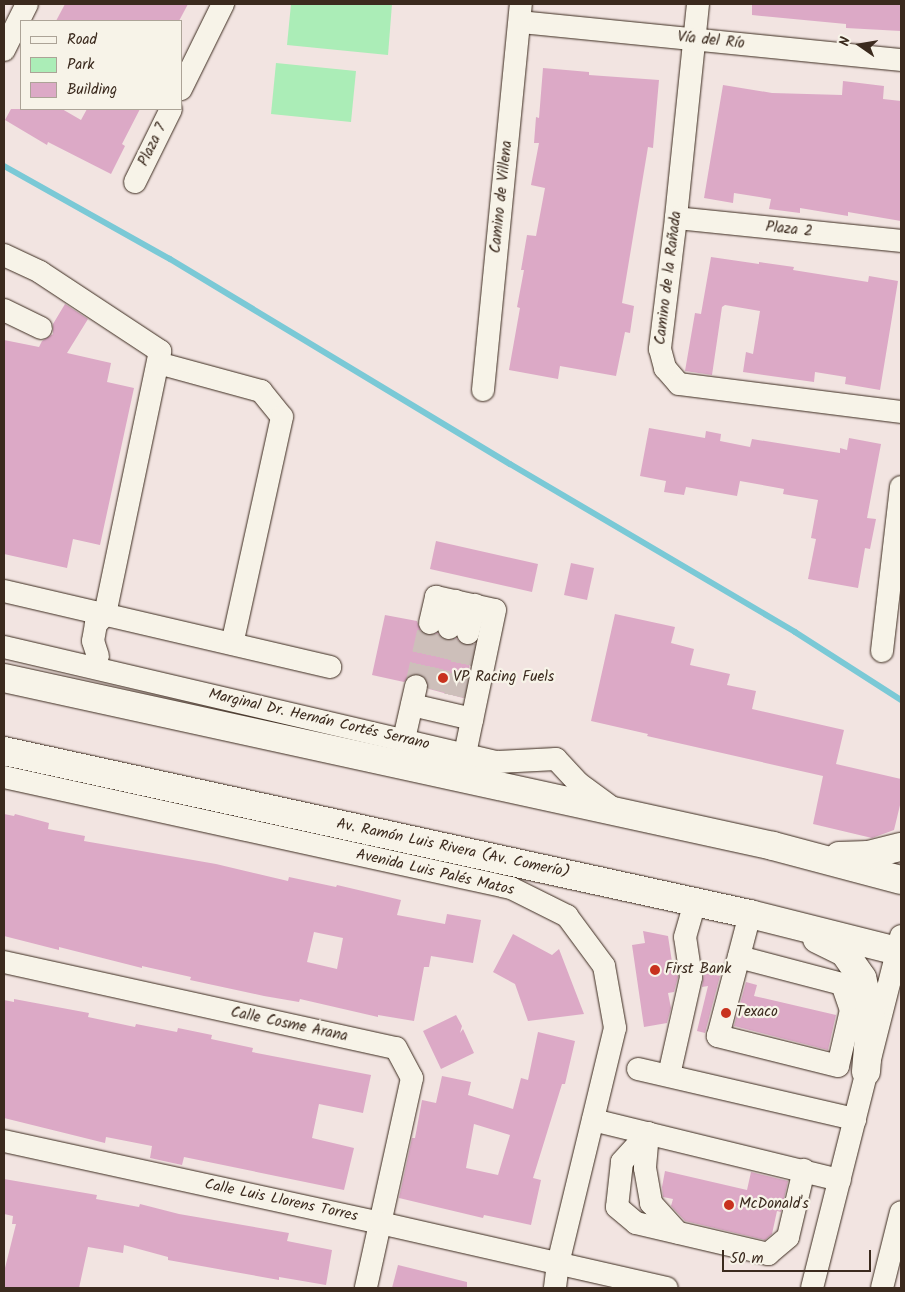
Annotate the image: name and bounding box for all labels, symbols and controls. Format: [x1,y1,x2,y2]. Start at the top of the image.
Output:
legend [20,20,182,110]
north arrow [835,20,885,70]
text: Road [67,28,97,52]
street label: Vía del Río [676,29,746,53]
text: N [834,35,857,48]
text: Park [67,53,94,77]
text: Building [67,78,117,102]
street label: Plaza 7 [135,121,171,169]
street label: Camino de Villena [487,140,517,254]
street label: Camino de la Rañada [652,210,686,346]
street label: Plaza 2 [765,219,813,241]
place label: VP Racing Fuels [453,669,554,687]
marker: VP Racing Fuels [437,672,449,684]
street label: Marginal Dr. Hernán Cortés Serrano [207,686,431,754]
street label: Av. Ramón Luis Rivera (Av. Comerío) [335,815,571,883]
street label: Avenida Luis Palés Matos [354,846,516,900]
place label: First Bank [665,961,731,979]
marker: First Bank [649,964,661,976]
street label: Calle Cosme Arana [229,1004,349,1046]
place label: Texaco [736,1004,778,1022]
marker: Texaco [720,1007,732,1019]
street label: Calle Luis Llorens Torres [203,1176,359,1226]
place label: McDonald's [739,1196,809,1214]
marker: McDonald's [723,1199,735,1211]
scale bar [725,1240,874,1272]
text: 50 m [730,1247,764,1271]

